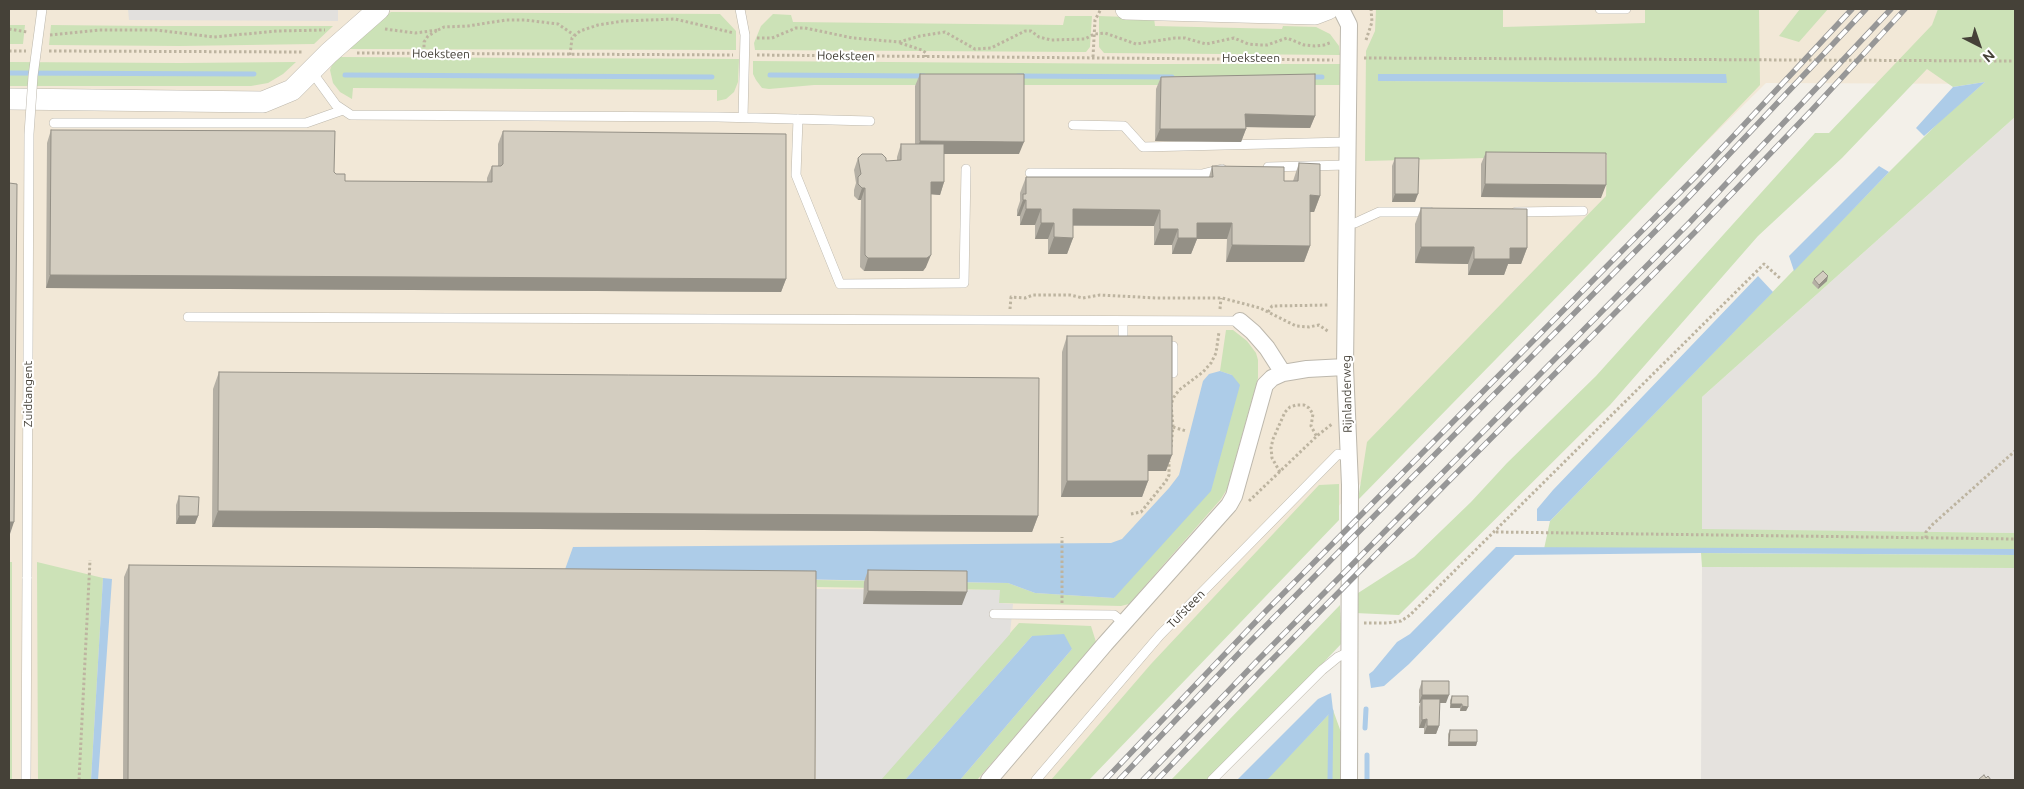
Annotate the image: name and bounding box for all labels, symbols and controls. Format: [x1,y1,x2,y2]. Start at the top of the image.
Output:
north arrow [1954,20,2004,70]
street label: Hoeksteen [412,46,470,62]
text: N [1980,47,1998,66]
street label: Hoeksteen [817,48,875,64]
street label: Hoeksteen [1222,51,1280,65]
street label: Rijnlanderweg [1339,355,1355,433]
street label: Zuidtangent [21,361,35,427]
street label: Tufsteen [1164,587,1208,631]

